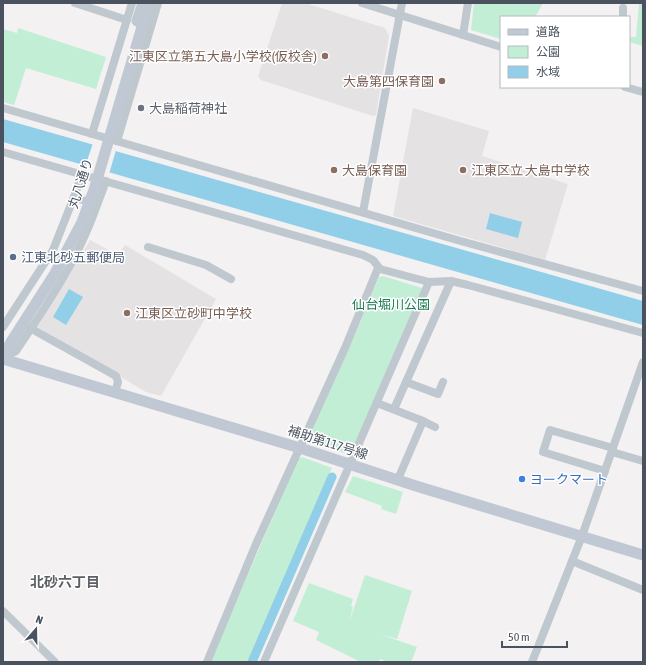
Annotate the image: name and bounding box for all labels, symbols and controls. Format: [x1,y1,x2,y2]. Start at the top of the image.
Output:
legend [500,16,630,88]
text: 道路 [536,25,560,39]
text: 公園 [536,45,560,59]
place label: 江東区立第五大島小学校(仮校舎) [129,49,317,64]
marker: 江東区立第五大島小学校(仮校舎) [320,51,330,61]
text: 水域 [536,65,560,79]
place label: 大島第四保育園 [343,74,434,89]
marker: 大島第四保育園 [437,76,447,86]
place label: 大島稲荷神社 [149,101,227,116]
marker: 大島稲荷神社 [136,103,146,113]
street label: 丸八通り [65,156,96,210]
place label: 大島保育園 [342,163,407,178]
place label: 江東区立 大島中学校 [471,163,590,178]
marker: 大島保育園 [329,165,339,175]
marker: 江東区立 大島中学校 [458,165,468,175]
place label: 江東北砂五郵便局 [21,250,125,265]
marker: 江東北砂五郵便局 [8,252,18,262]
park label: 仙台堀川公園 [352,297,430,312]
place label: 江東区立砂町中学校 [135,306,252,321]
marker: 江東区立砂町中学校 [122,308,132,318]
street label: 補助第117号線 [286,422,370,462]
place label: ヨークマート [530,472,608,487]
marker: ヨークマート [517,474,527,484]
district label: 北砂六丁目 [30,574,100,590]
north arrow [16,609,56,649]
text: N [34,613,45,626]
scale bar [502,623,567,649]
text: 50 m [508,630,530,644]

